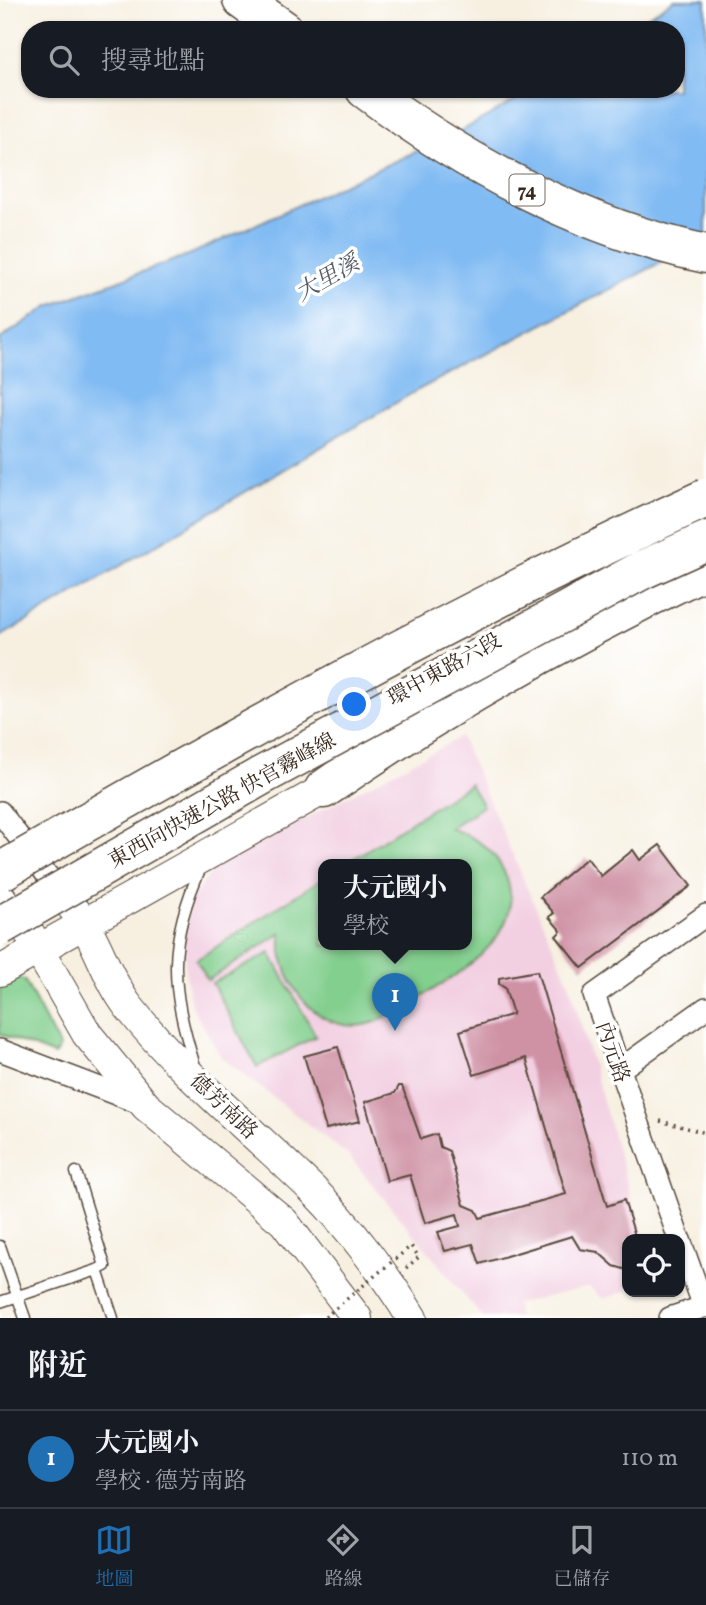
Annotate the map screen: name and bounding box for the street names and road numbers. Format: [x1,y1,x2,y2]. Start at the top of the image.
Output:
road number: 74 [510,174,544,206]
street label: 環中東路六段 [383,627,507,714]
street label: 東西向快速公路 快官霧峰線 [104,727,342,876]
street label: 內元路 [588,1018,636,1087]
street label: 德芳南路 [183,1067,263,1147]

